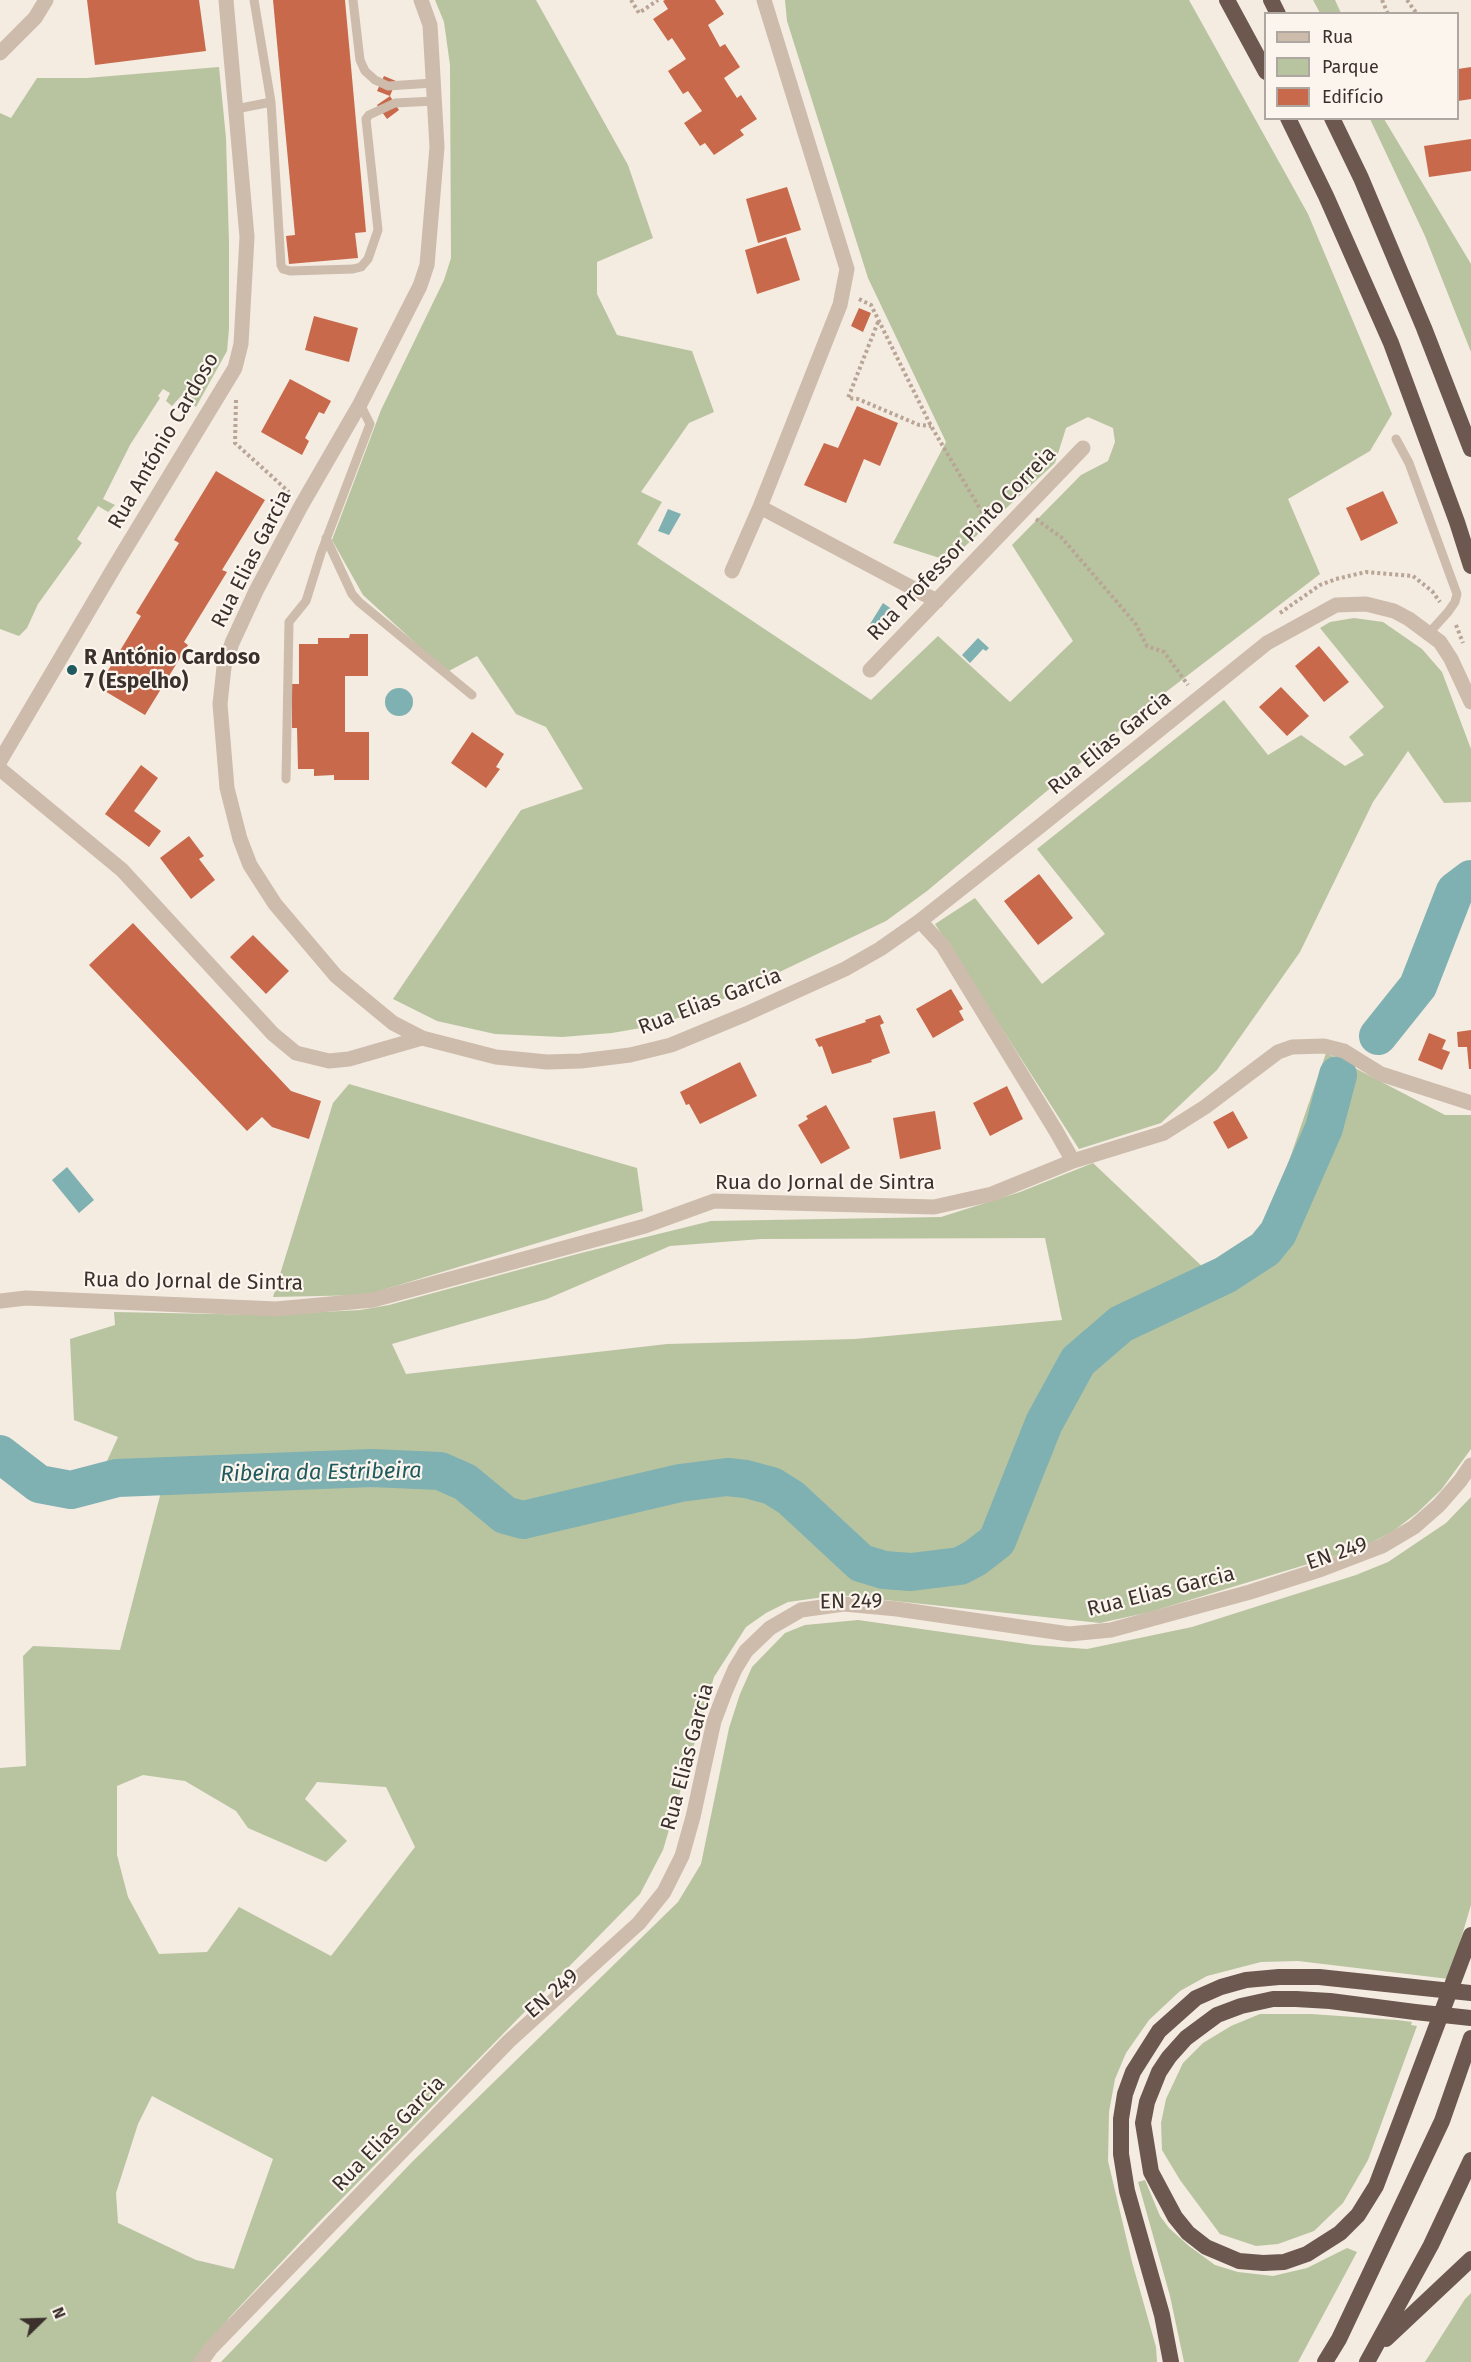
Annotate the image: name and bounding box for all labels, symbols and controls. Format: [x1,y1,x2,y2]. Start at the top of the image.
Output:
legend [1264,12,1459,120]
text: Rua [1322,26,1353,48]
text: Parque [1322,56,1379,78]
text: Edifício [1322,86,1384,108]
street label: Rua António Cardoso [103,348,225,534]
street label: Rua Professor Pinto Correia [862,442,1062,646]
street label: Rua Elias Garcia [206,486,298,632]
place label: R António Cardoso 7 (Espelho) [84,645,260,695]
marker: R António Cardoso 7 (Espelho) [65,663,79,677]
street label: Rua Elias Garcia [1043,686,1177,800]
street label: Rua Elias Garcia [635,963,785,1041]
street label: Rua do Jornal de Sintra [715,1170,935,1196]
street label: Rua do Jornal de Sintra [83,1267,303,1297]
water label: Ribeira da Estribeira [220,1458,422,1488]
street label: EN 249 [1303,1532,1371,1576]
street label: Rua Elias Garcia [1085,1561,1237,1623]
street label: EN 249 [819,1589,883,1615]
street label: Rua Elias Garcia [656,1681,720,1833]
street label: EN 249 [520,1964,584,2024]
street label: Rua Elias Garcia [327,2071,451,2197]
north arrow [12,2290,72,2350]
text: N [48,2304,70,2321]

